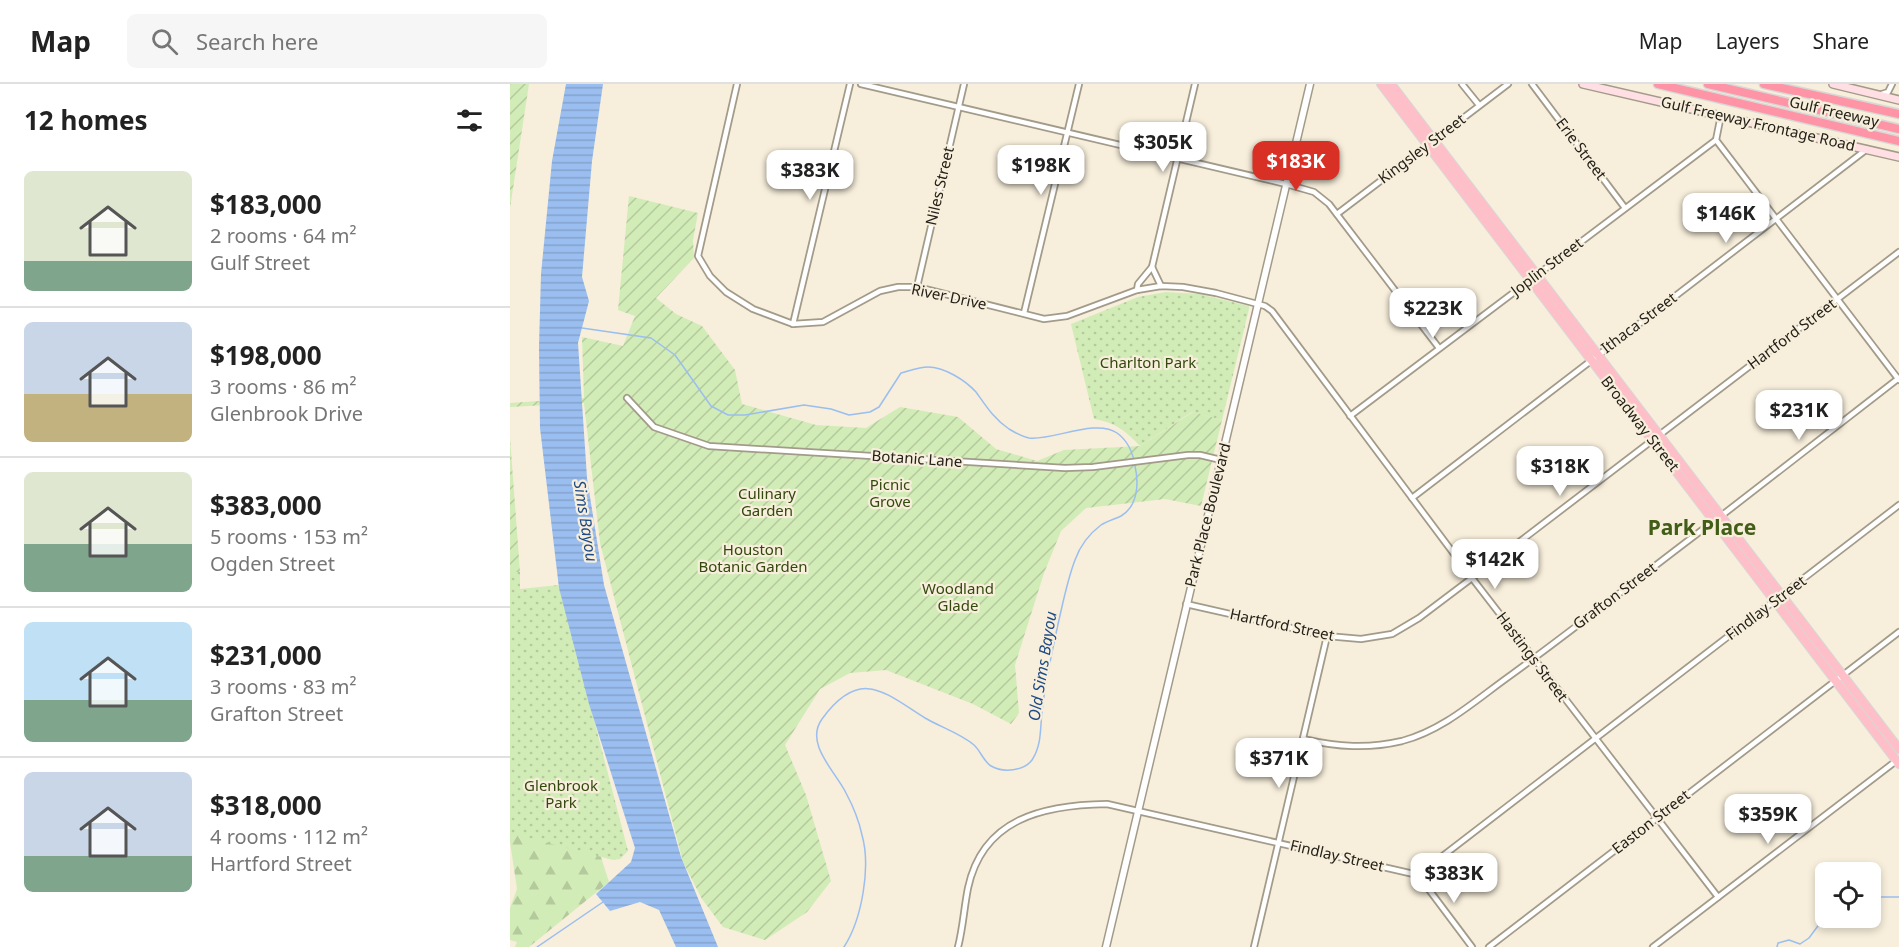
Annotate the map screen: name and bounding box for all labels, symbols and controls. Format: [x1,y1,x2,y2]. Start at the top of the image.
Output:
search box [127,14,547,68]
text: Map [30,22,91,60]
icon: search [148,25,181,58]
text: Search here [196,26,318,56]
text: Map [1639,27,1683,55]
text: Layers [1716,27,1780,55]
text: Share [1813,27,1869,55]
street label: Gulf Freeway Frontage Road [1659,91,1857,155]
street label: Gulf Freeway [1788,91,1881,131]
text: 12 homes [24,102,148,138]
icon: filters [453,104,486,137]
street label: Kingsley Street [1374,108,1470,188]
street label: Erie Street [1552,113,1612,184]
pin: $305K [1121,122,1205,173]
text: $305K [1133,128,1193,155]
pin: $183K [1254,141,1338,192]
street label: Niles Street [920,144,958,227]
pin: $198K [999,145,1083,196]
text: $183K [1266,147,1326,174]
pin: $383K [768,150,852,201]
text: $198K [1011,151,1071,178]
text: $383K [780,156,840,183]
text: $183,000 [210,186,322,222]
pin: $146K [1684,193,1768,244]
icon: home [72,195,144,267]
text: $146K [1696,199,1756,226]
text: 2 rooms · 64 m² [210,222,357,249]
street label: Joplin Street [1505,232,1587,301]
text: Gulf Street [210,249,310,276]
street label: River Drive [910,278,989,314]
street label: Ithaca Street [1597,287,1681,357]
pin: $223K [1391,288,1475,339]
street label: Hartford Street [1743,293,1840,373]
text: $223K [1403,294,1463,321]
text: $198,000 [210,337,322,373]
icon: home [72,346,144,418]
park label: Charlton Park [1100,352,1196,372]
street label: Broadway Street [1597,372,1685,476]
text: 3 rooms · 86 m² [210,373,357,400]
pin: $231K [1757,390,1841,441]
text: $231K [1769,396,1829,423]
text: Glenbrook Drive [210,400,363,427]
street label: Park Place Boulevard [1179,441,1235,589]
street label: Botanic Lane [871,445,963,471]
pin: $318K [1518,446,1602,497]
text: $318K [1530,452,1590,479]
park label: Picnic Grove [869,474,911,511]
water label: Sims Bayou [569,479,603,563]
park label: Culinary Garden [738,483,796,520]
text: $383,000 [210,487,322,523]
icon: home [72,496,144,568]
district label: Park Place [1648,513,1756,541]
text: 5 rooms · 153 m² [210,523,368,550]
park label: Houston Botanic Garden [698,539,808,576]
pin: $142K [1453,539,1537,590]
text: $142K [1465,545,1525,572]
text: Ogden Street [210,550,335,577]
street label: Grafton Street [1568,557,1661,633]
street label: Findlay Street [1721,570,1810,644]
park label: Woodland Glade [922,578,994,615]
street label: Hartford Street [1228,603,1337,645]
street label: Hastings Street [1492,607,1573,706]
water label: Old Sims Bayou [1022,610,1062,722]
text: $231,000 [210,637,322,673]
icon: home [72,646,144,718]
text: 3 rooms · 83 m² [210,673,357,700]
text: Grafton Street [210,700,343,727]
pin: $371K [1237,738,1321,789]
text: $371K [1249,744,1309,771]
park label: Glenbrook Park [524,775,598,812]
street label: Easton Street [1607,784,1694,858]
text: $318,000 [210,787,322,823]
pin: $359K [1726,794,1810,845]
icon: home [72,796,144,868]
text: $359K [1738,800,1798,827]
text: 4 rooms · 112 m² [210,823,368,850]
street label: Findlay Street [1288,834,1387,876]
text: Hartford Street [210,850,352,877]
pin: $383K [1412,853,1496,904]
text: $383K [1424,859,1484,886]
map controls [1815,862,1881,928]
button: locate [1815,862,1881,928]

